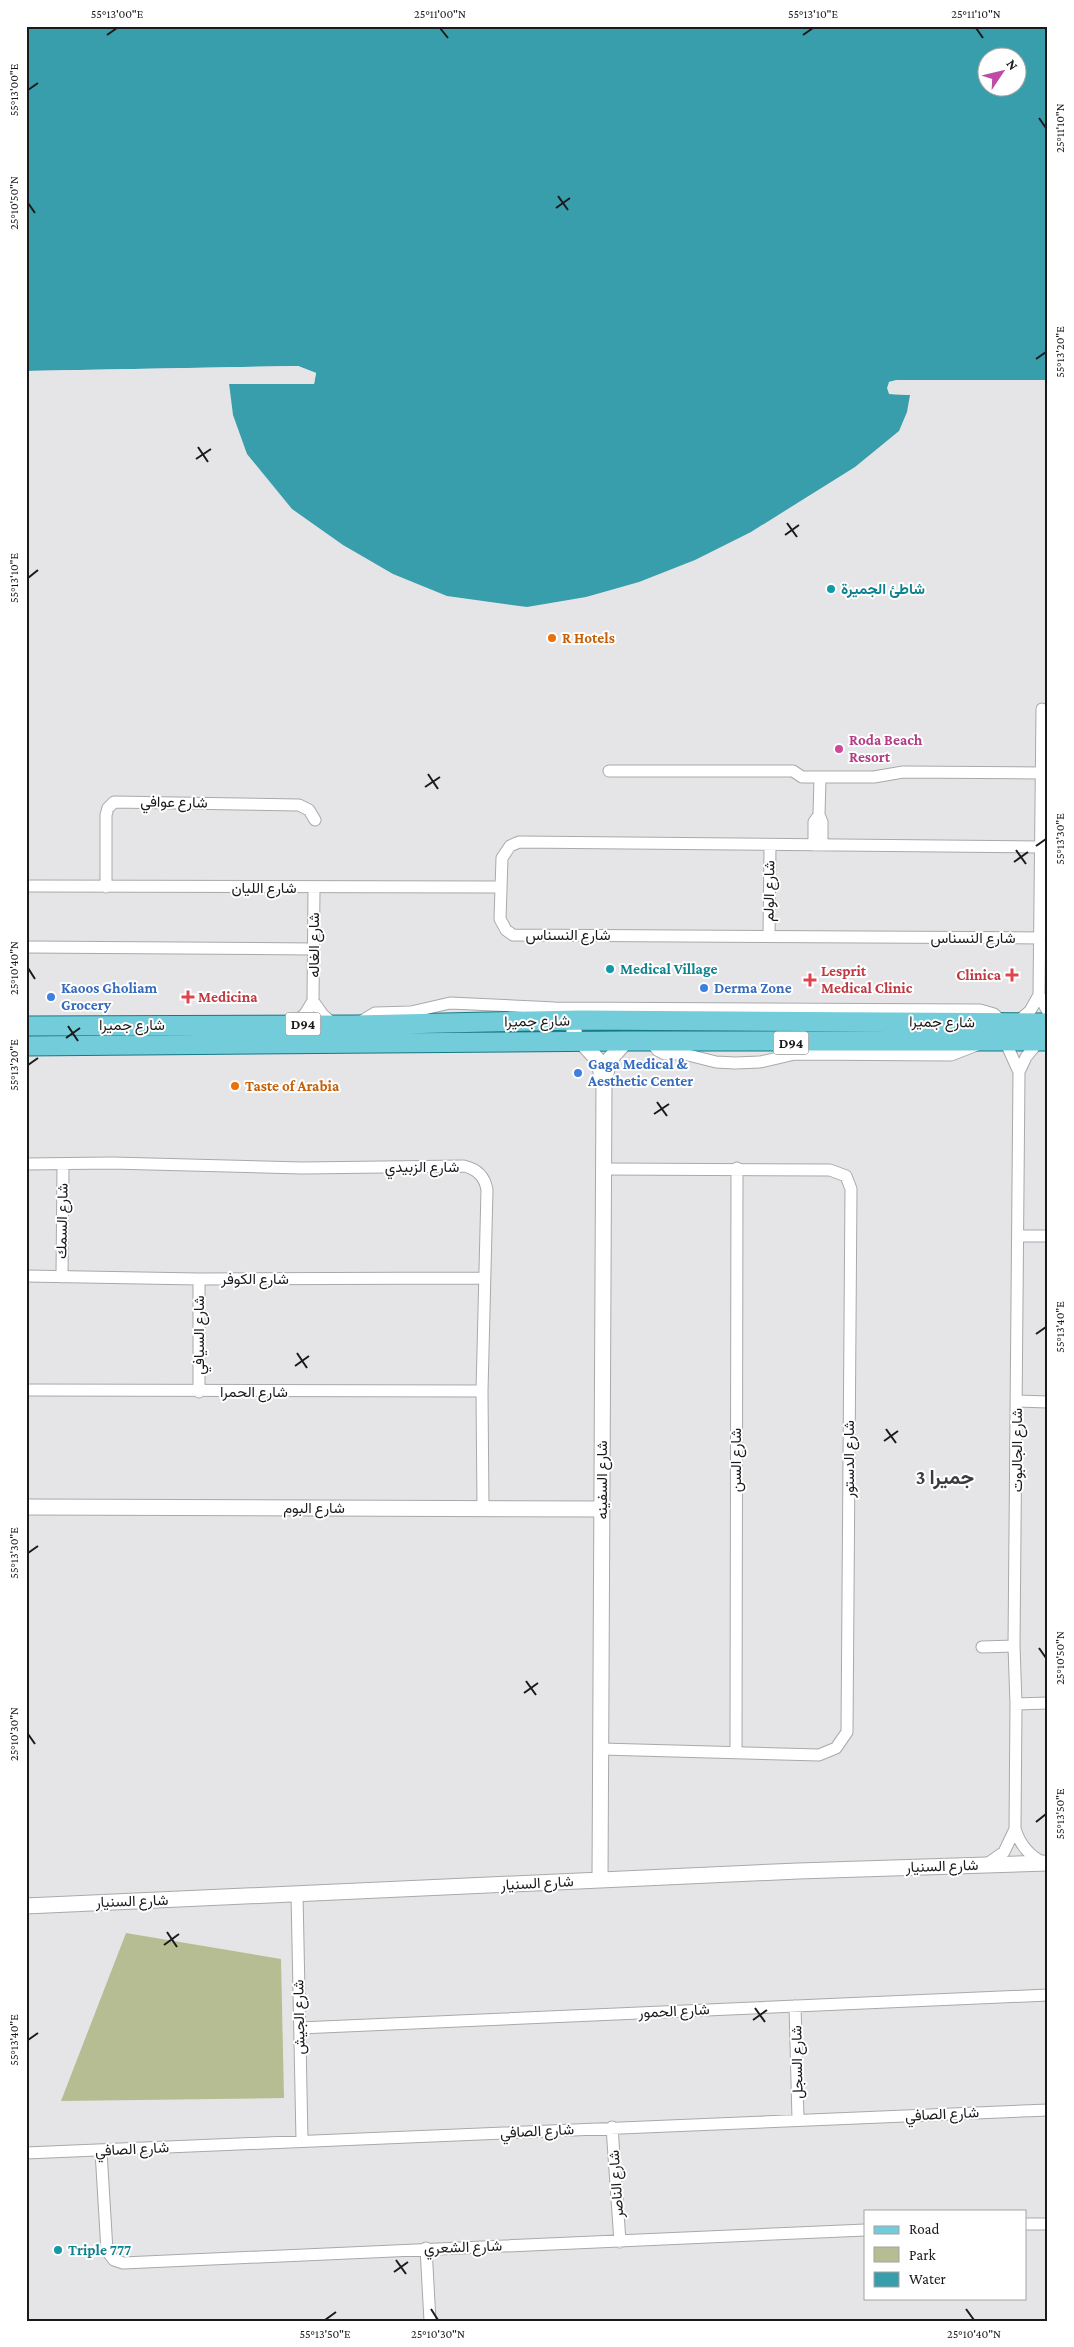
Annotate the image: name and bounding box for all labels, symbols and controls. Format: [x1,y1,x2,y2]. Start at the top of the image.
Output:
text: 55°13'00"E [91,7,144,21]
text: 25°11'00"N [414,7,466,21]
text: 55°13'10"E [788,7,838,21]
text: 25°11'10"N [951,7,1001,21]
north arrow [976,48,1026,98]
text: N [1003,56,1022,73]
text: 55°13'00"E [7,63,21,116]
text: 25°11'10"N [1053,103,1067,153]
text: 25°10'50"N [7,176,21,230]
text: 55°13'20"E [1053,326,1067,378]
text: 55°13'10"E [7,553,21,603]
place label: شاطئ الجميرة [841,581,925,598]
marker: شاطئ الجميرة [825,583,837,595]
place label: R Hotels [562,630,615,646]
marker: R Hotels [546,632,558,644]
place label: Roda Beach Resort [849,732,923,765]
marker: Roda Beach Resort [833,743,845,755]
street label: شارع عوافي [140,793,208,816]
text: 55°13'30"E [1053,813,1067,865]
street label: شارع الولم [760,860,781,922]
street label: شارع الليان [231,880,297,899]
street label: شارع الغاله [306,912,325,978]
street label: شارع النسناس [525,927,611,946]
street label: شارع النسناس [930,930,1016,949]
text: 25°10'40"N [7,941,21,995]
place label: Medical Village [620,961,717,977]
marker: Medical Village [604,963,616,975]
place label: Lesprit Medical Clinic [821,963,913,996]
place label: Clinica [956,967,1002,983]
marker: Clinica [1005,968,1019,982]
marker: Lesprit Medical Clinic [803,973,817,987]
place label: Kaoos Gholiam Grocery [61,980,157,1013]
place label: Derma Zone [714,980,792,996]
marker: Derma Zone [698,982,710,994]
place label: Medicina [198,989,258,1005]
marker: Kaoos Gholiam Grocery [45,991,57,1003]
marker: Medicina [182,991,194,1003]
road number: D94 [286,1012,320,1036]
street label: شارع جميرا [504,1012,570,1033]
street label: شارع جميرا [909,1013,975,1034]
street label: شارع جميرا [99,1017,165,1036]
road number: D94 [774,1032,808,1054]
text: 55°13'20"E [7,1039,21,1091]
place label: Gaga Medical & Aesthetic Center [587,1056,693,1089]
marker: Gaga Medical & Aesthetic Center [572,1067,584,1079]
place label: Taste of Arabia [245,1078,340,1094]
marker: Taste of Arabia [229,1080,241,1092]
street label: شارع الزبيدي [385,1159,459,1180]
street label: شارع السمك [53,1183,74,1259]
street label: شارع الكوفر [220,1271,289,1290]
street label: شارع السيافي [191,1295,212,1375]
text: 55°13'40"E [1053,1301,1067,1353]
street label: شارع الحمرا [220,1384,288,1403]
street label: شارع الجالبوت [1009,1408,1028,1492]
street label: شارع الدستور [841,1420,860,1499]
street label: شارع السن [728,1428,747,1492]
street label: شارع السفينه [594,1440,613,1520]
district label: جميرا 3 [916,1466,974,1490]
street label: شارع البوم [283,1500,345,1519]
text: 55°13'30"E [7,1527,21,1579]
text: 25°10'50"N [1053,1631,1067,1685]
text: 25°10'30"N [7,1707,21,1761]
text: 55°13'50"E [1053,1788,1067,1840]
street label: شارع السنيار [904,1857,979,1878]
street label: شارع السنيار [499,1873,574,1896]
street label: شارع السنيار [94,1892,169,1913]
street label: شارع الجيش [290,1979,311,2055]
street label: شارع الحمور [637,2001,710,2024]
text: 55°13'40"E [7,2014,21,2066]
street label: شارع السجل [788,2025,809,2099]
street label: شارع الصافي [905,2104,980,2129]
street label: شارع الصافي [500,2121,575,2146]
street label: شارع الصافي [95,2139,170,2164]
street label: شارع الناصر [606,2149,629,2220]
legend [864,2210,1026,2300]
text: Road [909,2221,940,2237]
street label: شارع الشعري [424,2238,503,2261]
place label: Triple 777 [68,2242,131,2258]
marker: Triple 777 [52,2244,64,2256]
text: Park [909,2247,936,2263]
text: Water [909,2271,946,2287]
text: 55°13'50"E [299,2327,351,2341]
text: 25°10'30"N [411,2327,465,2341]
text: 25°10'40"N [947,2327,1001,2341]

